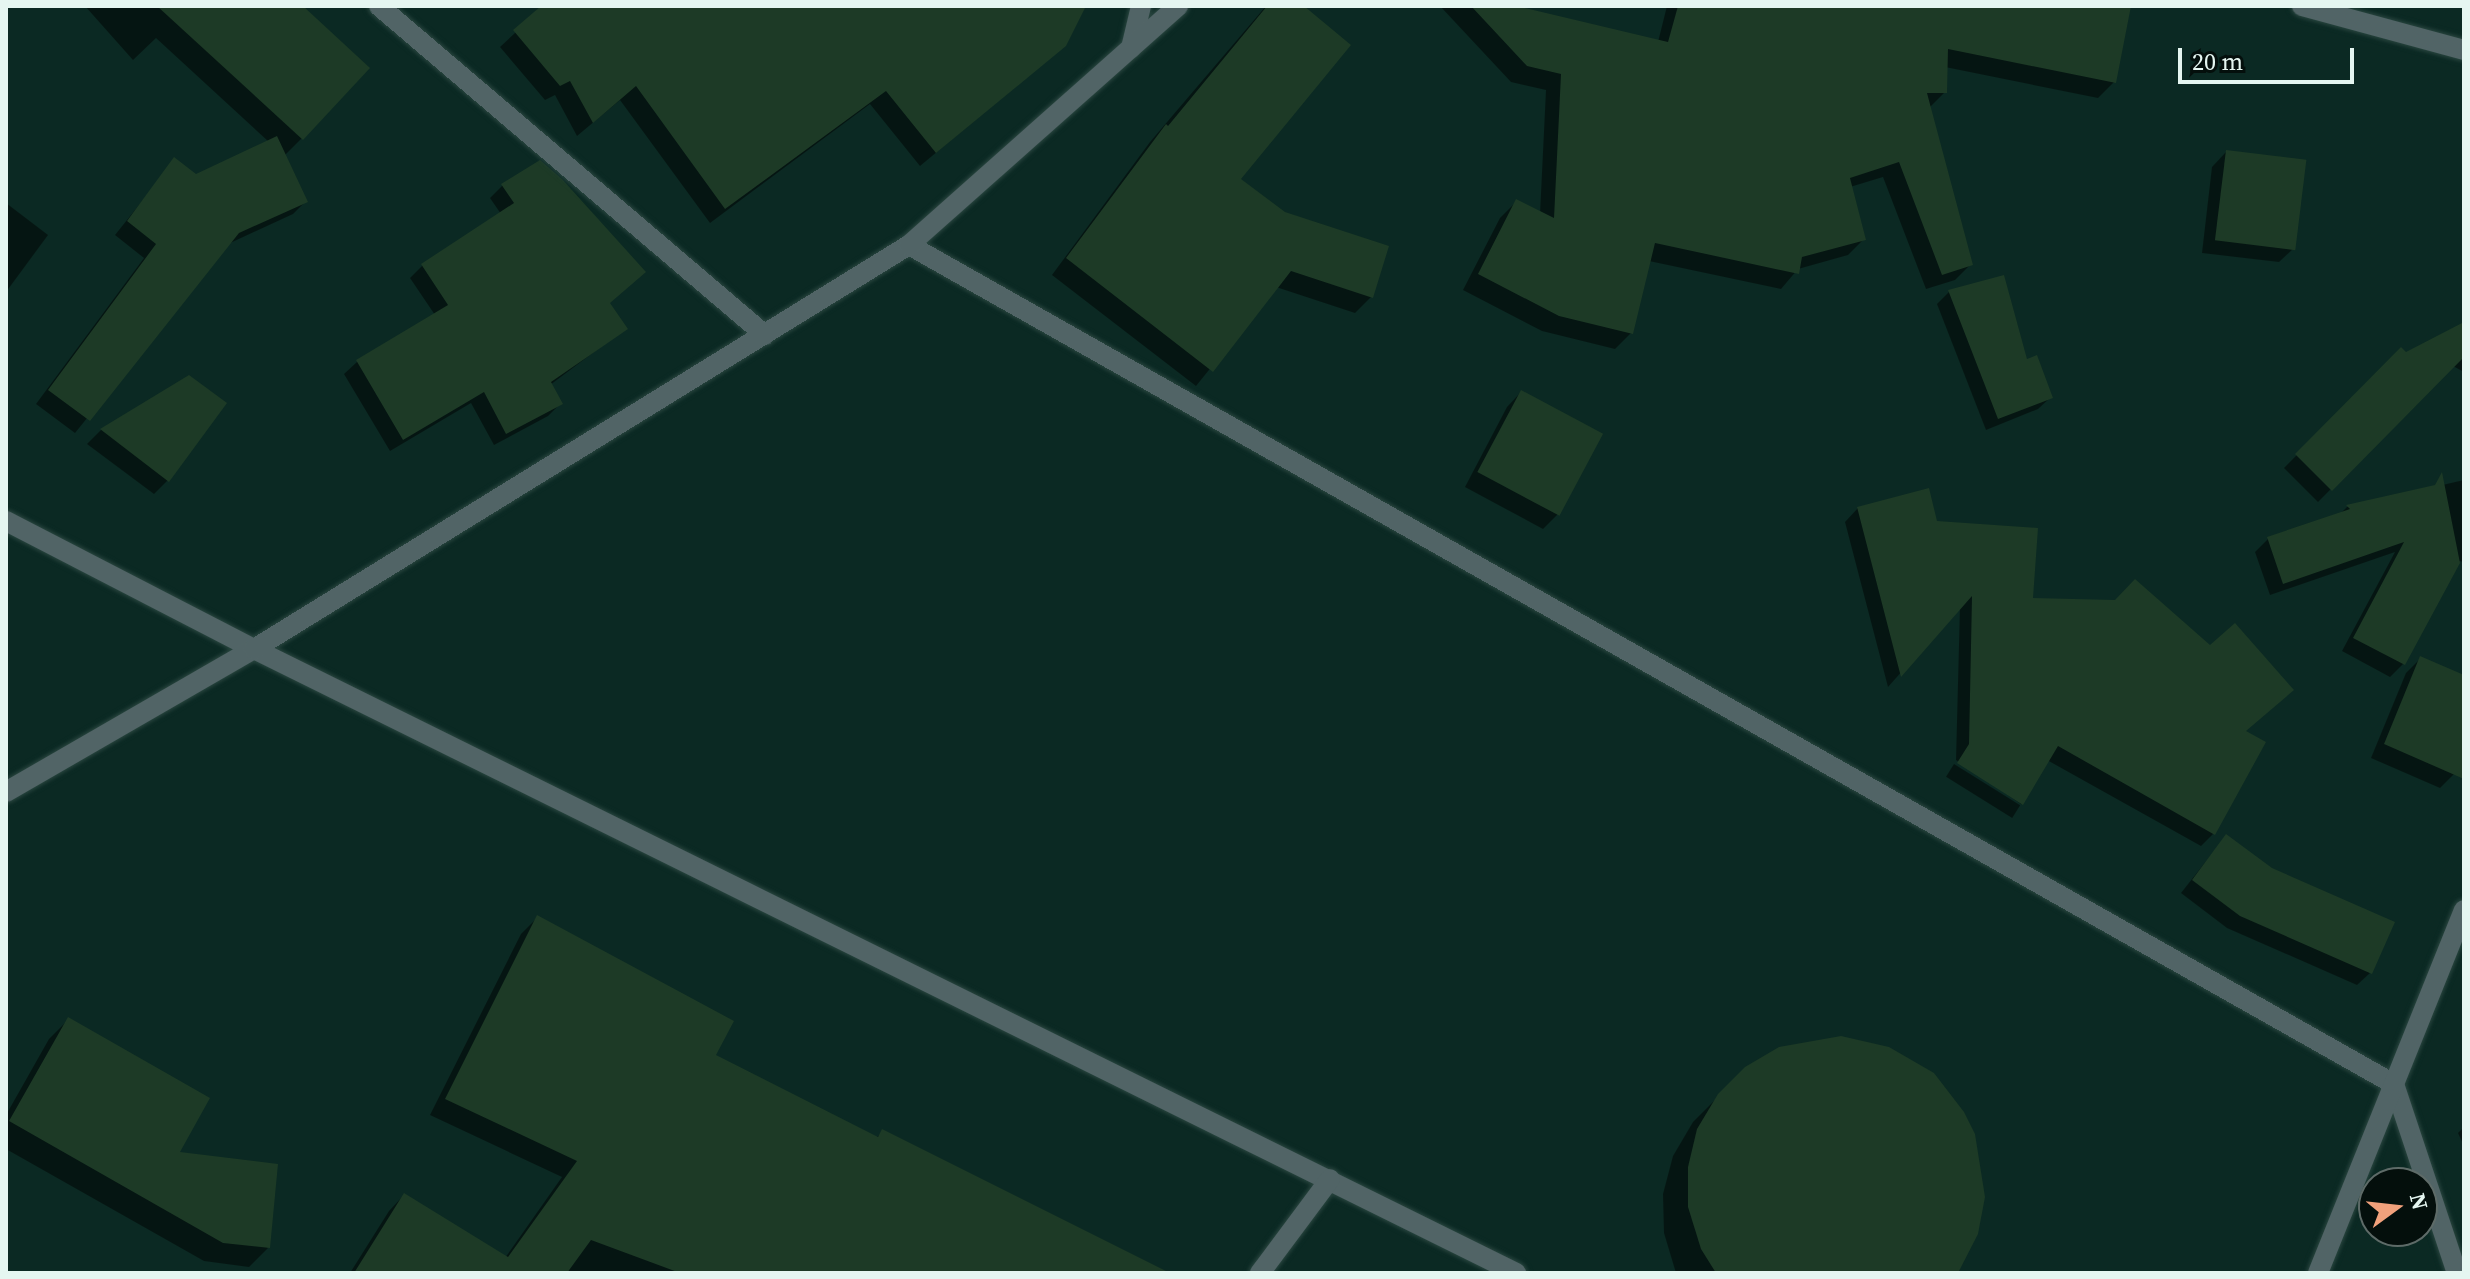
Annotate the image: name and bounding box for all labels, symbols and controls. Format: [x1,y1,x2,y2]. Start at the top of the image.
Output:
scale bar [2182,32,2358,82]
text: 20 m [2192,45,2243,78]
north arrow [2358,1167,2438,1247]
text: N [2403,1190,2436,1213]

